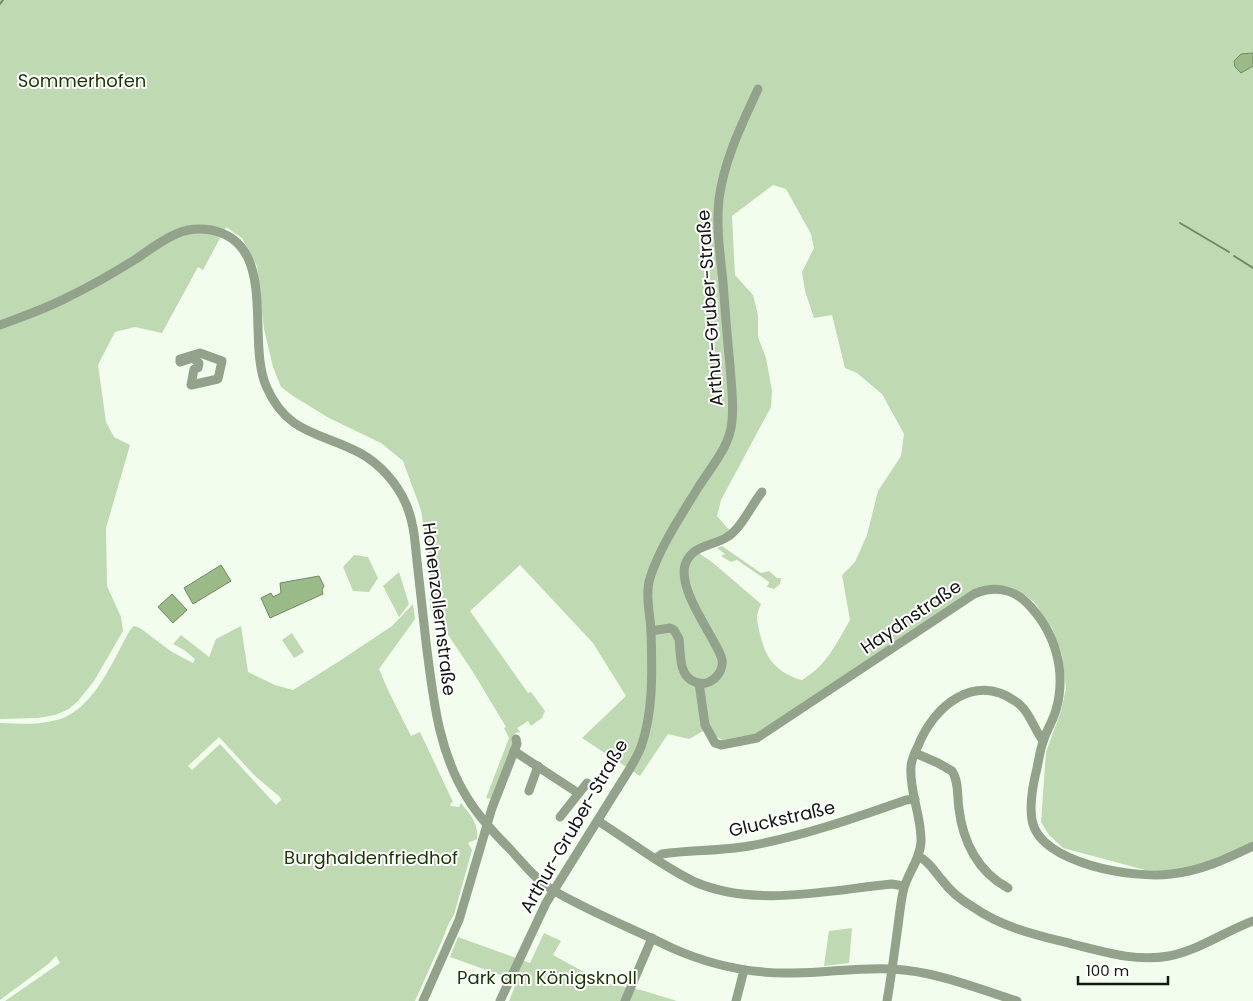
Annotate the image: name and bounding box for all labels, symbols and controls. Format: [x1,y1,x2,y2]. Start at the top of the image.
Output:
park label: Sommerhofen [18,68,146,93]
street label: Arthur-Gruber-Straße [690,209,729,407]
street label: Hohenzollernstraße [416,521,463,697]
street label: Haydnstraße [855,574,966,660]
street label: Arthur-Gruber-Straße [514,734,634,917]
street label: Gluckstraße [726,794,838,843]
park label: Burghaldenfriedhof [284,845,458,870]
scale bar [1078,954,1168,986]
text: 100 m [1086,960,1129,981]
park label: Park am Königsknoll [457,965,637,990]

